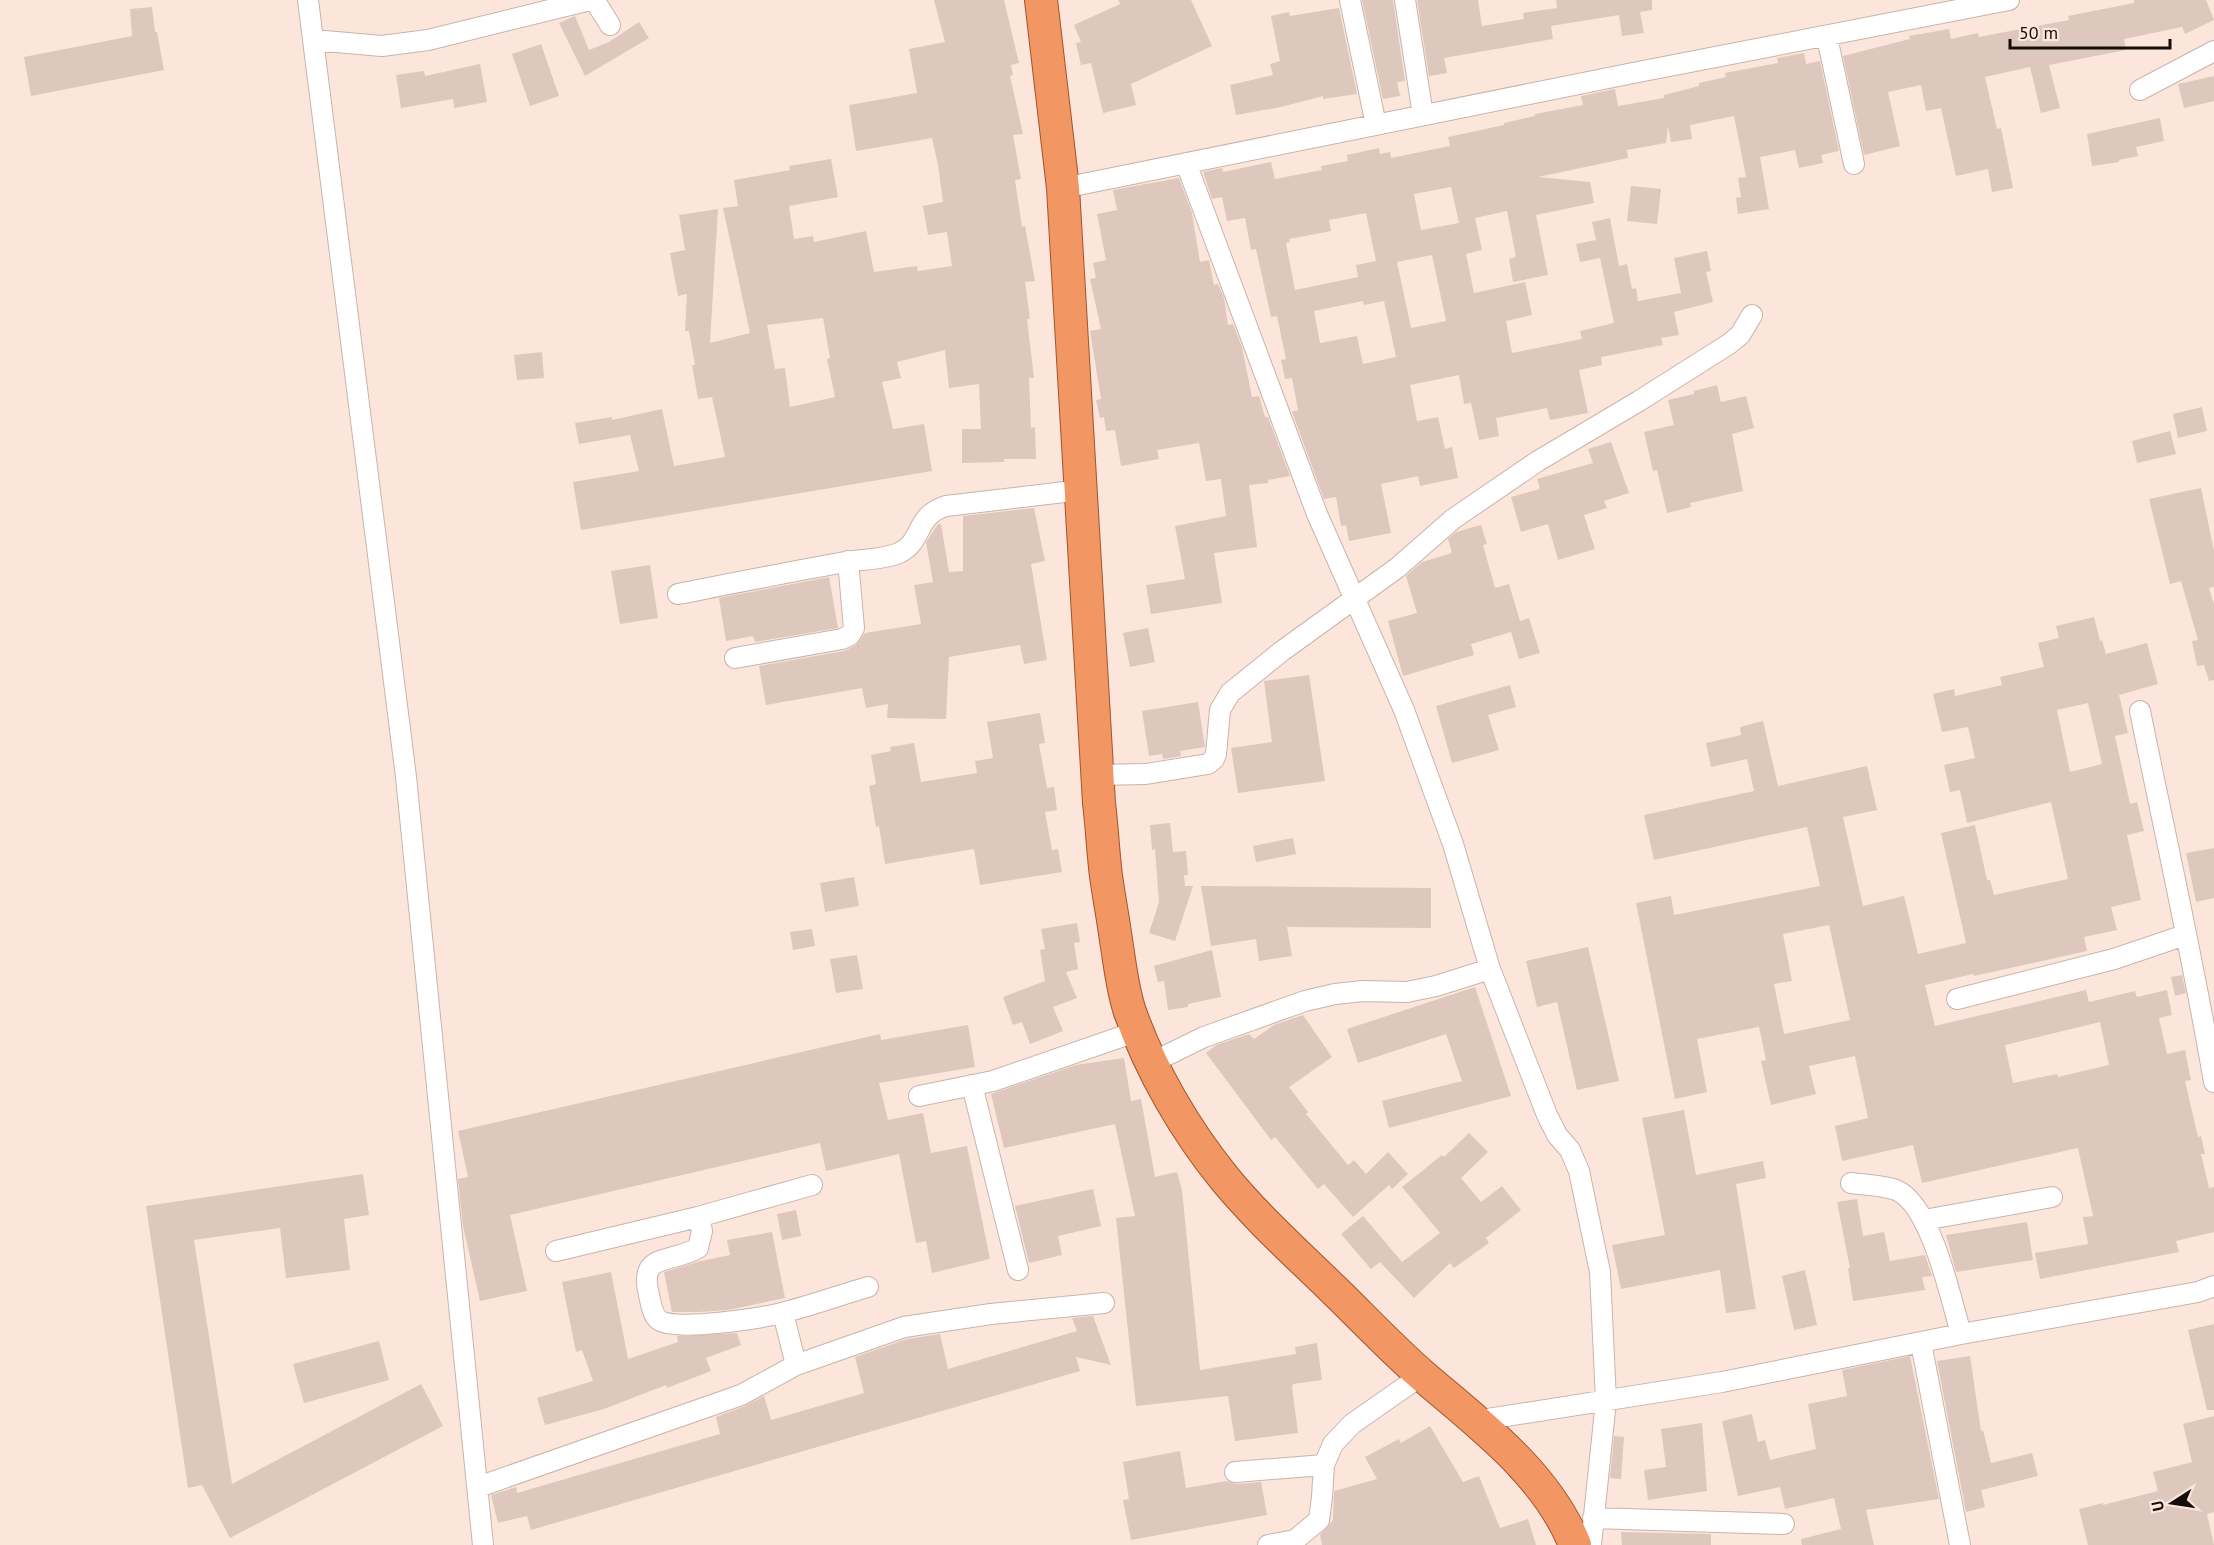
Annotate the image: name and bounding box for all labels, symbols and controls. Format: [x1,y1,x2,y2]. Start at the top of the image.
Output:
scale bar [2010,12,2170,50]
text: 50 m [2019,21,2058,44]
north arrow [2142,1473,2202,1533]
text: U [2147,1499,2168,1513]

